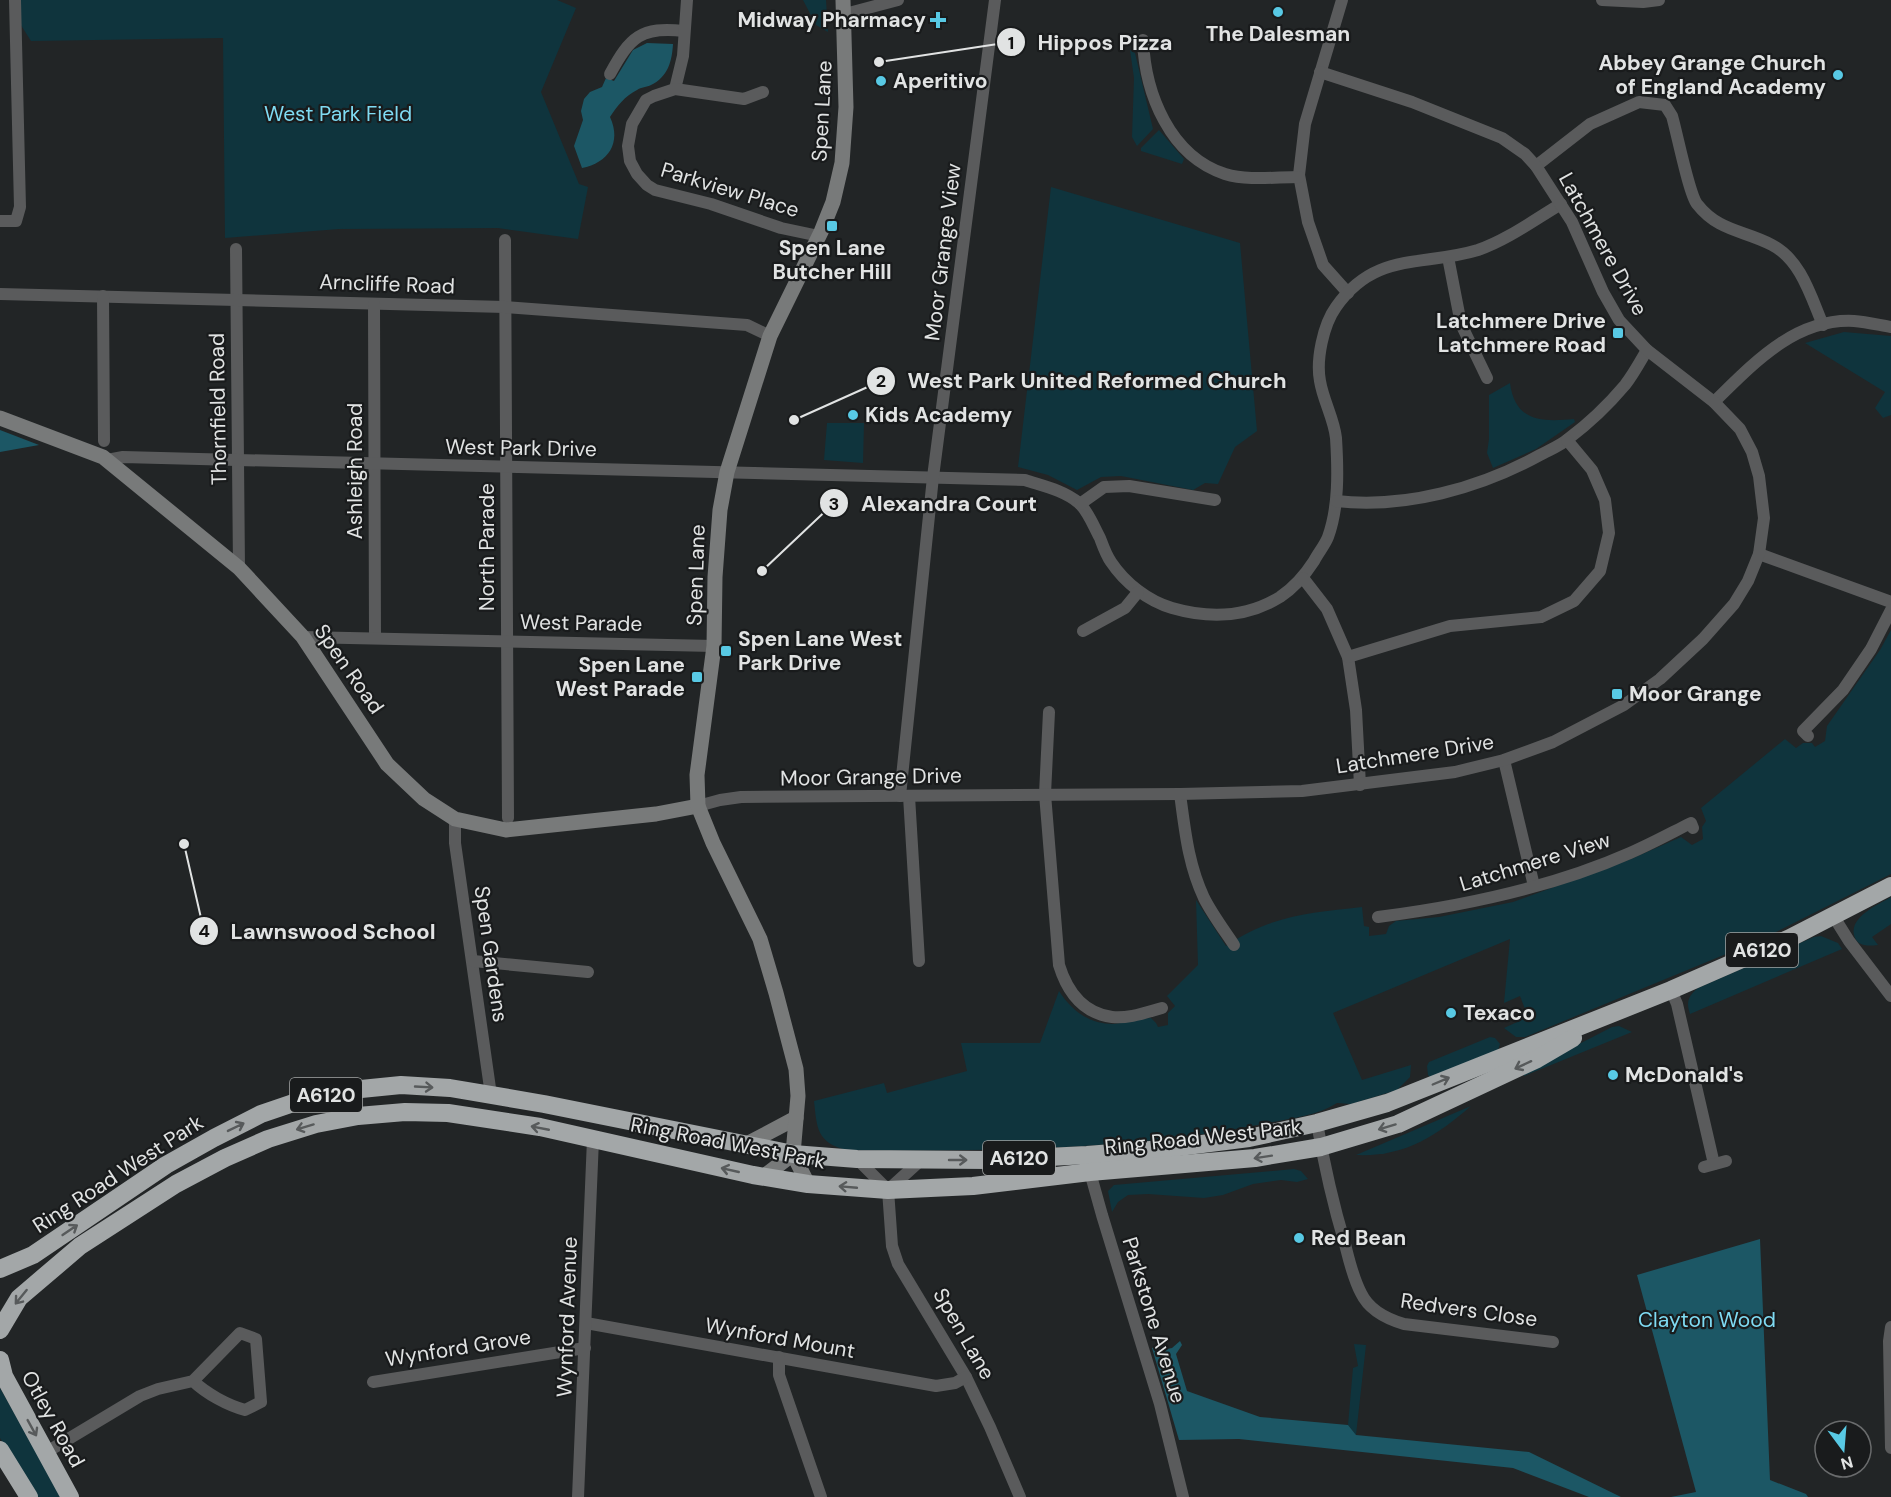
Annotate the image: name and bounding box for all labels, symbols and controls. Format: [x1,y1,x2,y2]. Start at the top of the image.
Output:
marker: The Dalesman [1271,5,1285,19]
place label: Midway Pharmacy [737,6,926,34]
marker: Midway Pharmacy [931,13,945,27]
place label: The Dalesman [1206,20,1350,48]
callout: Hippos Pizza [996,22,1185,62]
text: Hippos Pizza [1038,28,1172,57]
text: 1 [1008,31,1014,55]
place label: Abbey Grange Church of England Academy [1598,49,1826,101]
street label: Spen Lane [805,60,839,162]
place label: Aperitivo [893,67,988,95]
marker: Abbey Grange Church of England Academy [1831,68,1845,82]
marker: Aperitivo [874,74,888,88]
park label: West Park Field [264,100,412,128]
street label: Parkview Place [658,156,802,224]
street label: Moor Grange View [918,162,968,342]
street label: Latchmere Drive [1552,167,1654,321]
marker: Spen Lane Butcher Hill [825,219,839,233]
place label: Spen Lane Butcher Hill [772,234,892,286]
street label: Arncliffe Road [319,268,455,300]
place label: Latchmere Drive Latchmere Road [1436,307,1606,359]
marker: Latchmere Drive Latchmere Road [1611,326,1625,340]
street label: Thornfield Road [203,333,233,485]
callout: West Park United Reformed Church [866,361,1299,401]
text: West Park United Reformed Church [907,366,1287,395]
text: 2 [876,369,886,393]
place label: Kids Academy [865,401,1013,429]
street label: Ashleigh Road [341,403,369,539]
marker: Kids Academy [846,408,860,422]
street label: West Park Drive [445,433,597,463]
street label: North Parade [473,483,501,611]
callout: Alexandra Court [819,483,1049,523]
text: Alexandra Court [861,489,1037,518]
text: 3 [829,492,839,516]
street label: Spen Lane [680,524,712,626]
street label: West Parade [520,608,643,638]
street label: Spen Road [308,618,390,720]
place label: Spen Lane West Park Drive [738,625,902,677]
marker: Spen Lane West Park Drive [719,644,733,658]
place label: Spen Lane West Parade [555,651,685,703]
marker: Spen Lane West Parade [690,670,704,684]
place label: Moor Grange [1629,680,1762,708]
marker: Moor Grange [1610,687,1624,701]
street label: Latchmere Drive [1334,728,1496,780]
street label: Moor Grange Drive [780,761,962,793]
street label: Latchmere View [1456,826,1614,898]
street label: Spen Gardens [468,884,514,1024]
callout: Lawnswood School [189,911,448,951]
text: Lawnswood School [230,917,436,946]
text: 4 [198,919,210,943]
road number: A6120 [1726,933,1798,967]
place label: Texaco [1463,999,1535,1027]
marker: Texaco [1444,1006,1458,1020]
one-way arrow [1515,1060,1533,1072]
place label: McDonald's [1625,1061,1744,1089]
marker: McDonald's [1606,1068,1620,1082]
one-way arrow [1431,1075,1449,1086]
road number: A6120 [290,1078,362,1112]
one-way arrow [413,1081,433,1092]
street label: Ring Road West Park [27,1108,209,1240]
street label: Ring Road West Park [628,1110,828,1176]
street label: Ring Road West Park [1103,1113,1303,1161]
one-way arrow [226,1121,244,1132]
one-way arrow [296,1122,315,1133]
one-way arrow [530,1122,550,1133]
one-way arrow [1378,1122,1397,1133]
road number: A6120 [983,1141,1055,1175]
one-way arrow [1254,1151,1273,1162]
one-way arrow [947,1154,967,1166]
one-way arrow [721,1163,740,1175]
one-way arrow [839,1181,859,1192]
one-way arrow [62,1224,78,1236]
place label: Red Bean [1311,1224,1406,1252]
marker: Red Bean [1292,1231,1306,1245]
street label: Parkstone Avenue [1115,1234,1193,1407]
street label: Wynford Avenue [550,1236,584,1398]
street label: Spen Lane [927,1283,1001,1385]
street label: Redvers Close [1399,1287,1539,1333]
one-way arrow [15,1289,28,1305]
park label: Clayton Wood [1638,1306,1776,1334]
street label: Wynford Mount [703,1311,857,1365]
street label: Wynford Grove [383,1323,533,1373]
street label: Otley Road [15,1365,91,1473]
one-way arrow [27,1418,38,1436]
north arrow [1813,1419,1873,1479]
text: N [1838,1451,1856,1475]

